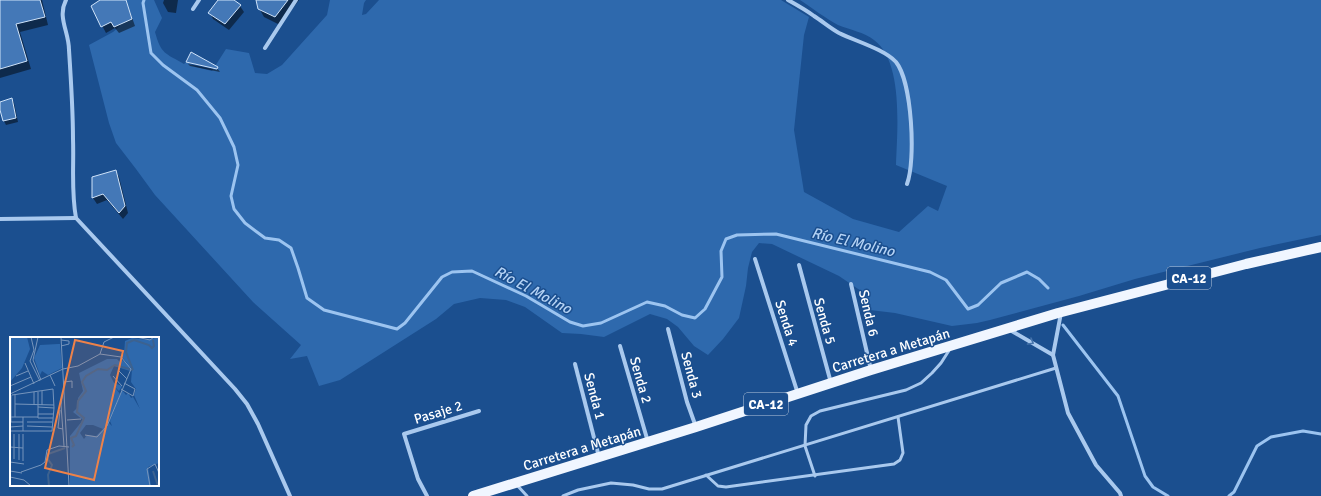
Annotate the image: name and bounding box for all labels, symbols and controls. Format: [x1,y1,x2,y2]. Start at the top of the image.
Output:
water label: Río El Molino [810,224,897,261]
water label: Río El Molino [491,262,576,318]
road number: CA-12 [1167,267,1211,289]
street label: Senda 6 [855,288,882,338]
street label: Senda 5 [810,296,839,346]
street label: Senda 4 [771,298,802,349]
street label: Carretera a Metapán [830,324,952,376]
inset map [10,337,159,486]
one-way arrow [1027,337,1034,344]
street label: Senda 3 [677,350,706,400]
street label: Senda 2 [626,355,655,405]
street label: Senda 1 [580,371,609,421]
road number: CA-12 [744,393,788,415]
street label: Pasaje 2 [412,397,464,428]
street label: Carretera a Metapán [521,422,643,474]

